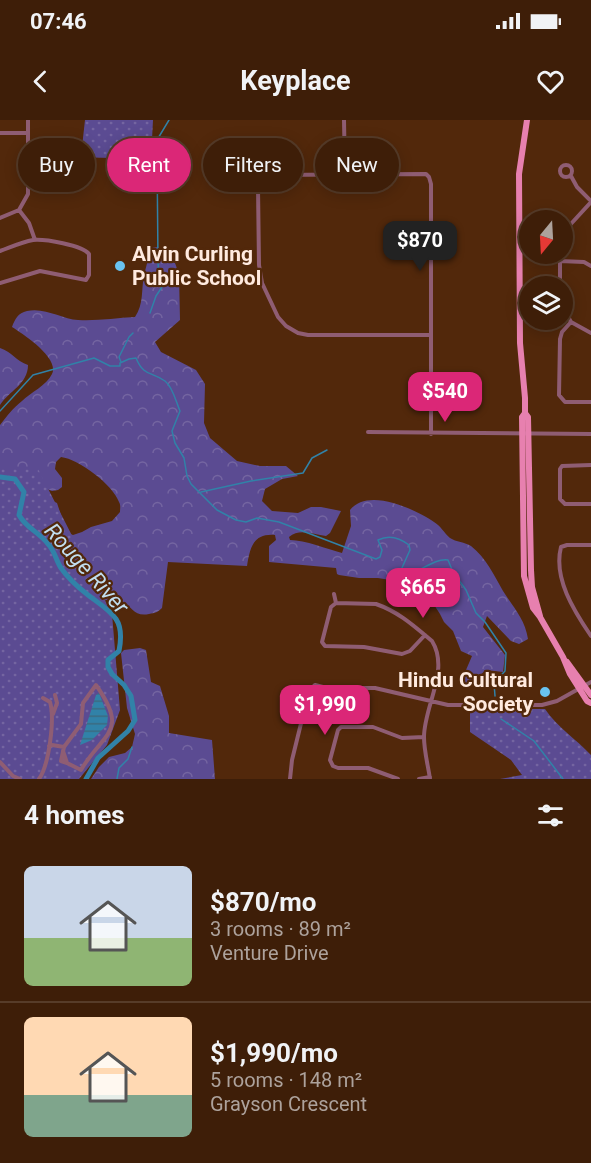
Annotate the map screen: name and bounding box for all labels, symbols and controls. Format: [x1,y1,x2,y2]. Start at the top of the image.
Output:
text: 07:46 [30,9,87,34]
icon: back [24,65,57,98]
text: Keyplace [240,65,351,97]
icon: heart [534,65,567,98]
chip: Buy [18,138,95,192]
chip: Rent [107,138,191,192]
chip: Filters [203,138,303,192]
chip: New [315,138,399,192]
north arrow [519,210,573,264]
map controls [519,210,573,330]
pin: $870 [384,221,456,272]
text: $870 [397,228,443,252]
place label: Alvin Curling Public School [132,242,261,290]
marker: Alvin Curling Public School [113,259,127,273]
button: layers [519,276,573,330]
pin: $540 [409,372,481,423]
text: $540 [422,379,468,403]
water label: Rouge River [40,518,134,619]
pin: $665 [387,568,459,619]
text: $665 [400,575,446,599]
place label: Hindu Cultural Society [398,668,533,716]
pin: $1,990 [276,685,374,736]
marker: Hindu Cultural Society [538,685,552,699]
text: $1,990 [294,692,356,716]
icon: filters [534,799,567,832]
text: 4 homes [24,800,125,830]
text: $870/mo [210,887,317,917]
icon: home [72,890,144,962]
text: 3 rooms · 89 m² [210,917,351,941]
text: Venture Drive [210,941,329,965]
text: $1,990/mo [210,1038,338,1068]
icon: home [72,1041,144,1113]
text: 5 rooms · 148 m² [210,1068,362,1092]
text: Grayson Crescent [210,1092,367,1116]

